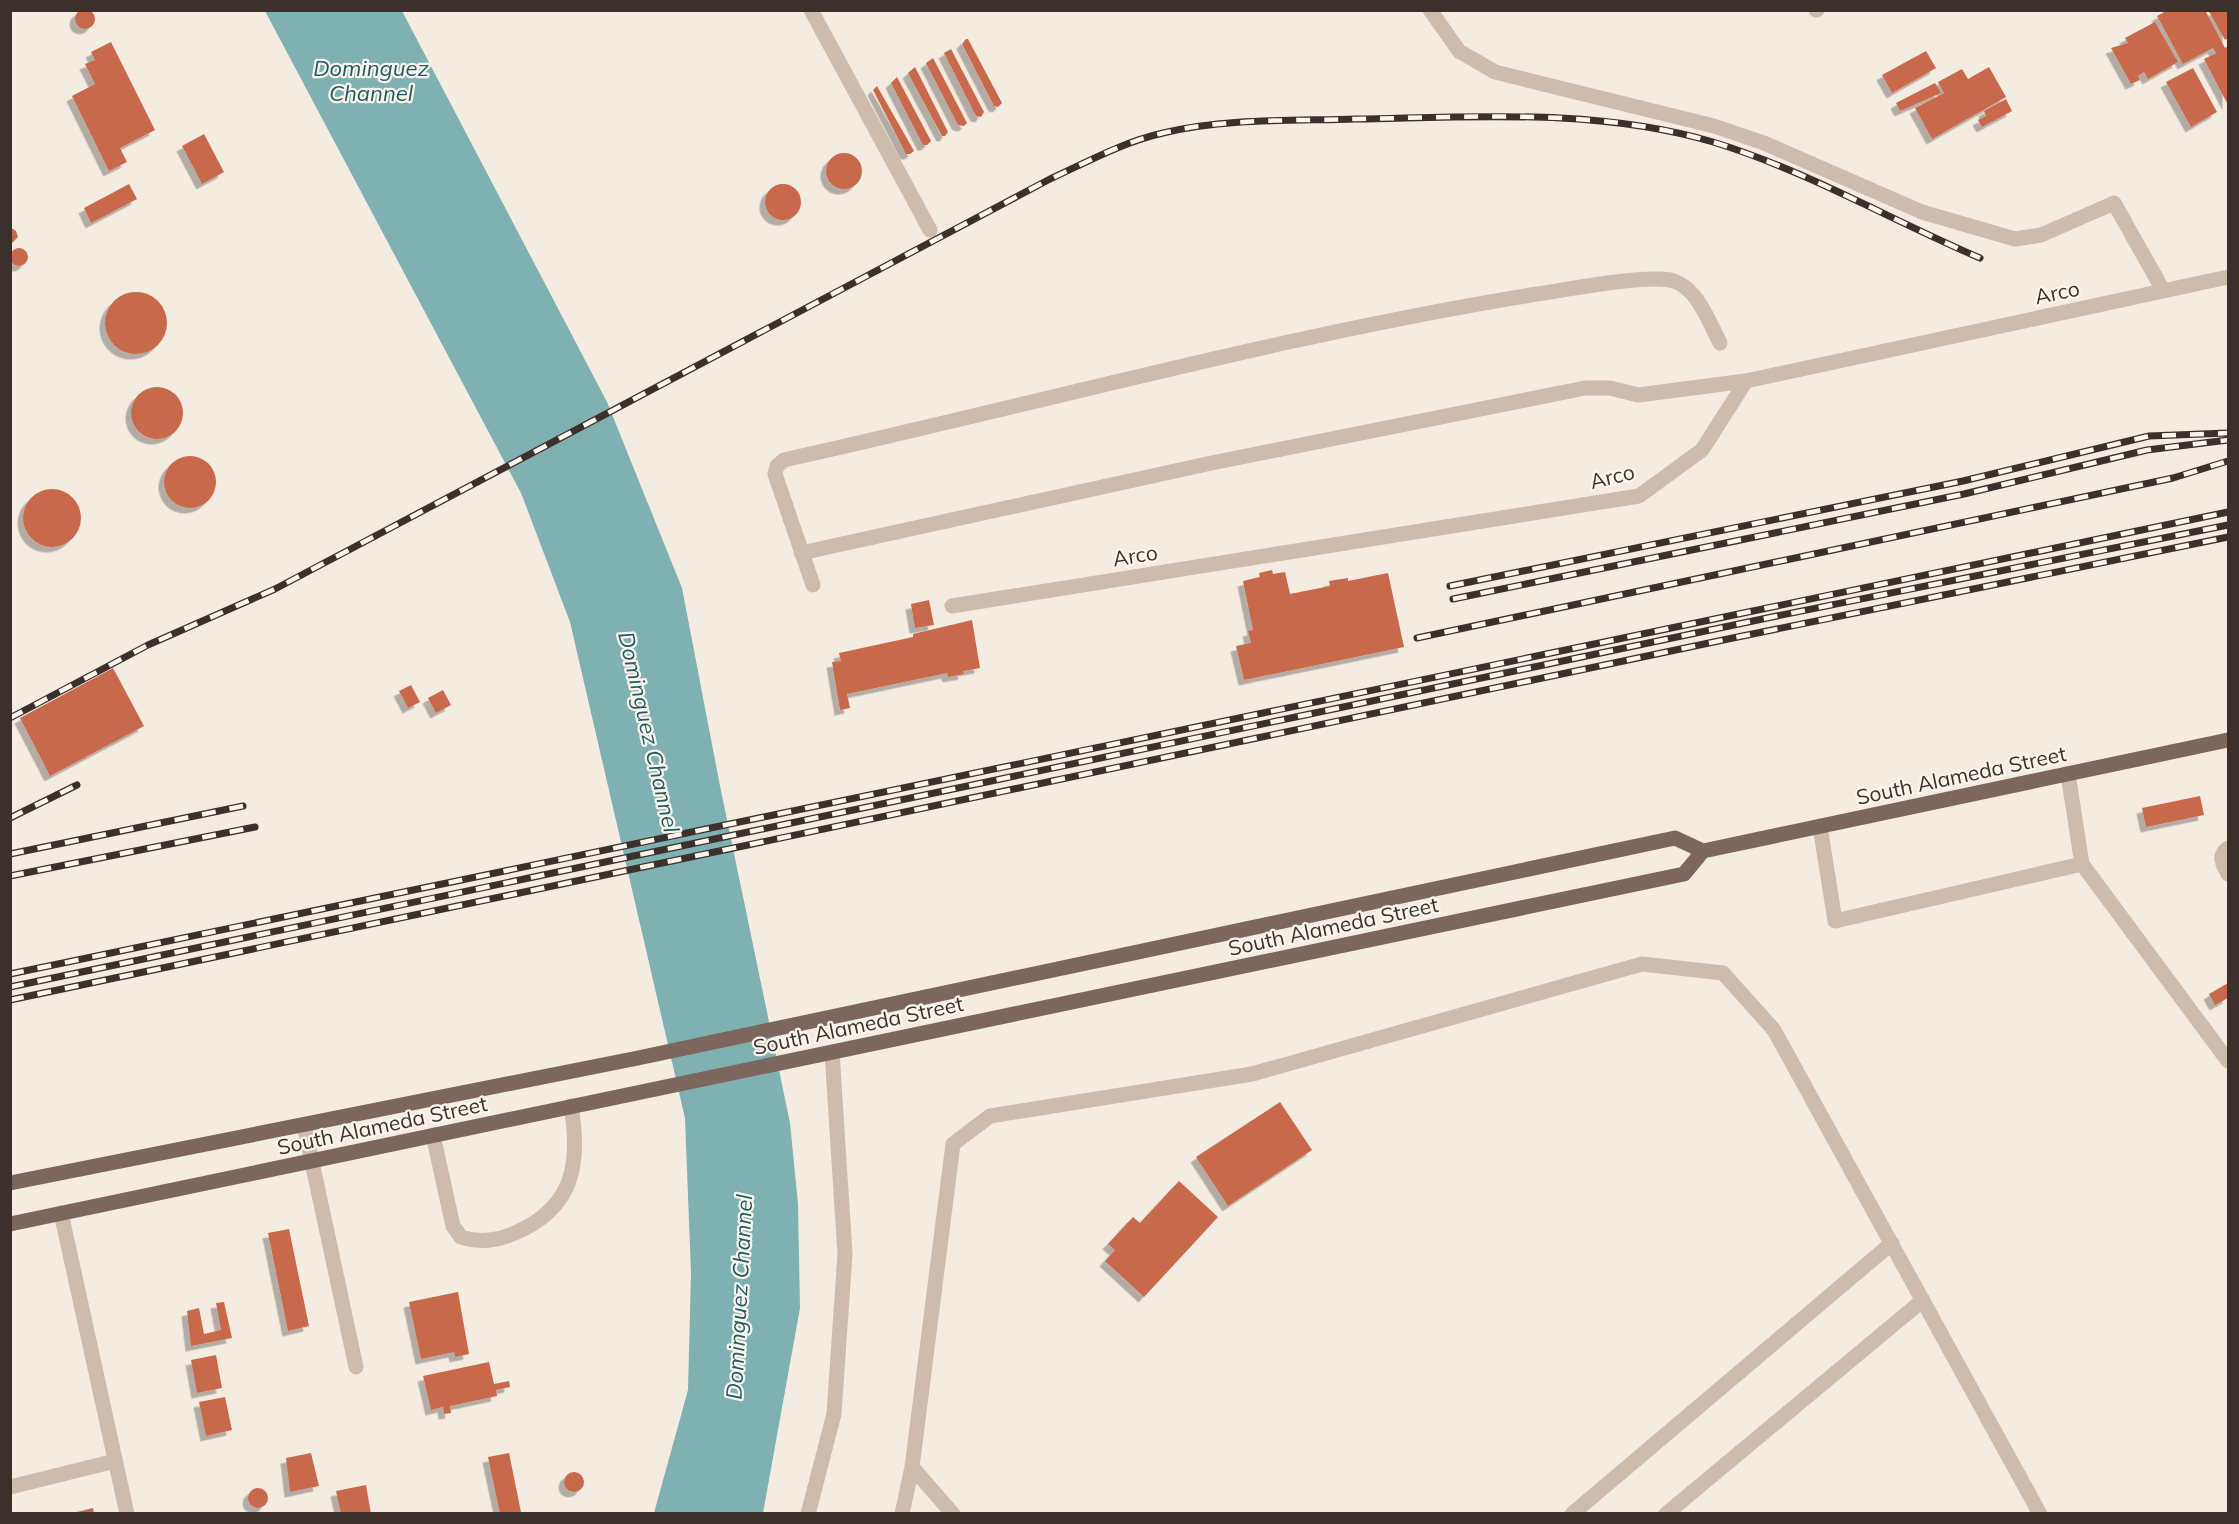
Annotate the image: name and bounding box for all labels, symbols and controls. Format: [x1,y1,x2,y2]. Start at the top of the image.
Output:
water label: Dominguez Channel [313,54,429,107]
street label: Arco [2032,275,2082,309]
street label: Arco [1587,458,1637,494]
street label: Arco [1111,539,1159,571]
water label: Dominguez Channel [612,629,686,836]
street label: South Alameda Street [1854,740,2068,810]
street label: South Alameda Street [1226,891,1440,961]
street label: South Alameda Street [751,990,965,1060]
street label: South Alameda Street [275,1090,489,1160]
water label: Dominguez Channel [720,1193,758,1400]

